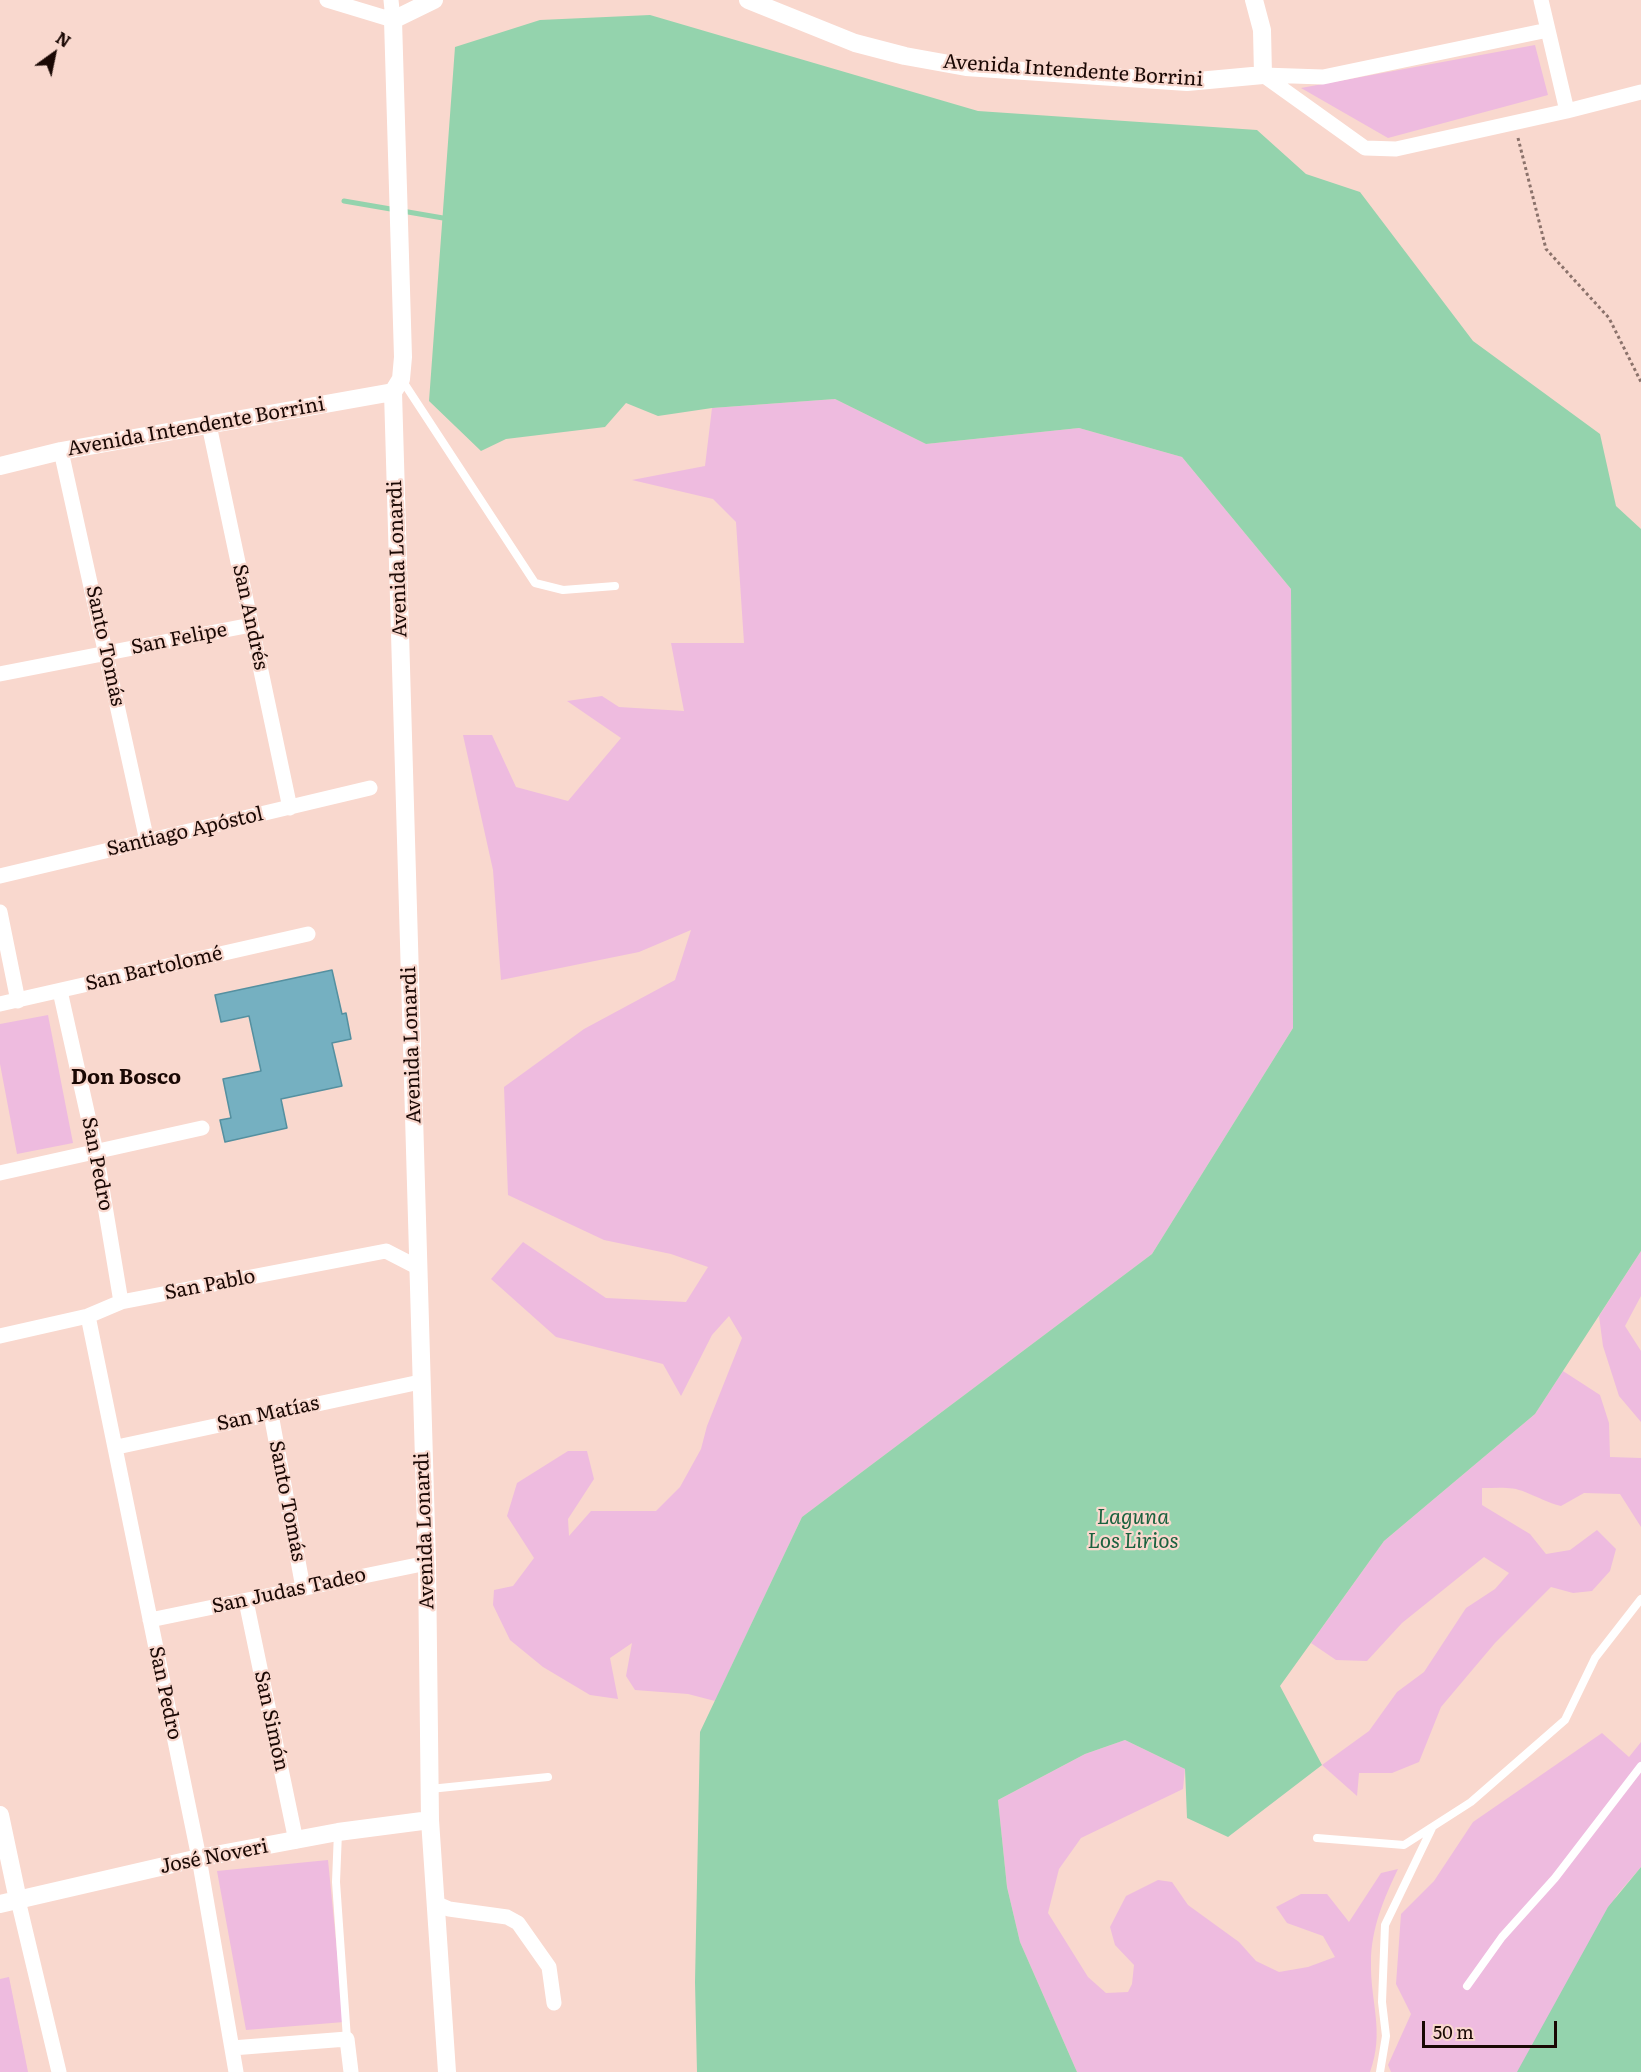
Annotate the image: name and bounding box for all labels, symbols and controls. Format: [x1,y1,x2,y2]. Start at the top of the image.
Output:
north arrow [24,24,84,84]
text: N [52,25,76,53]
street label: Avenida Intendente Borrini [942,50,1204,92]
street label: Avenida Intendente Borrini [65,393,327,461]
street label: Avenida Lonardi [383,480,413,638]
street label: San Andrés [227,562,273,672]
street label: Santo Tomás [81,584,129,708]
street label: San Felipe [129,618,229,660]
street label: Santiago Apóstol [104,802,266,862]
street label: San Bartolomé [83,942,225,996]
street label: Avenida Lonardi [397,966,427,1124]
district label: Don Bosco [71,1065,181,1091]
street label: San Pedro [76,1115,118,1213]
street label: San Pablo [163,1264,257,1306]
street label: San Matías [215,1391,321,1437]
street label: Santo Tomás [264,1439,310,1563]
street label: Avenida Lonardi [410,1452,440,1610]
water label: Laguna Los Lirios [1088,1505,1178,1555]
street label: San Judas Tadeo [210,1563,368,1619]
street label: San Pedro [143,1644,187,1742]
street label: San Simón [249,1669,293,1773]
street label: José Noveri [158,1835,270,1879]
scale bar [1425,2009,1560,2047]
text: 50 m [1433,2018,1474,2045]

